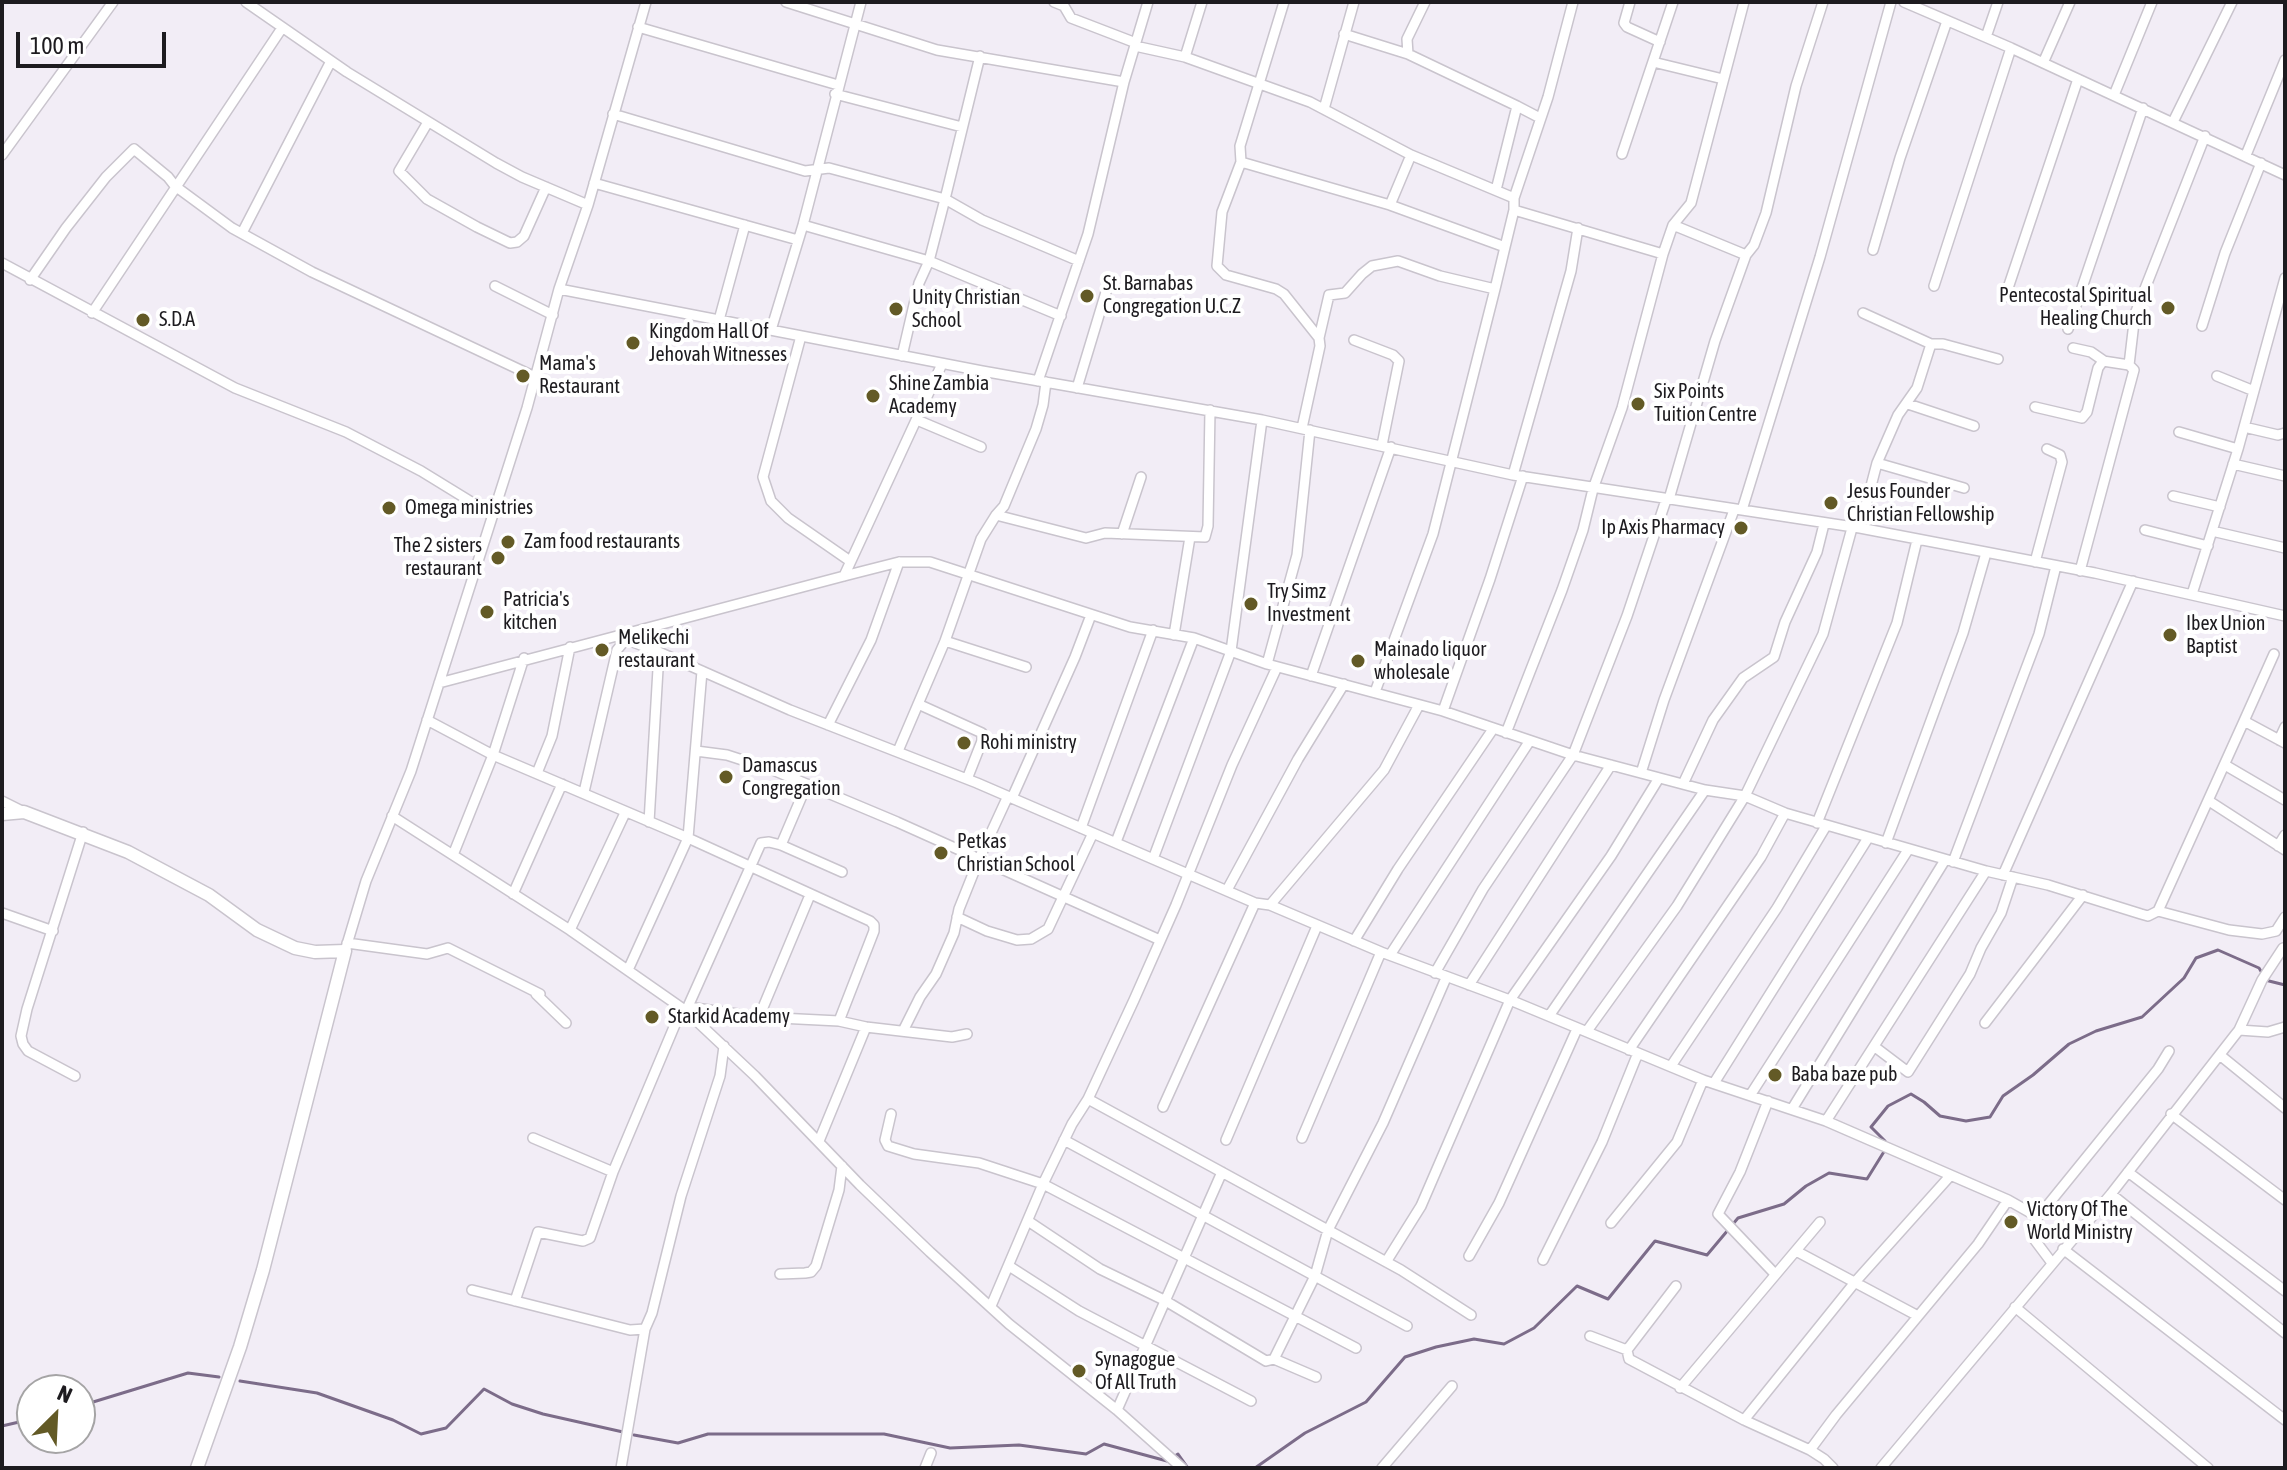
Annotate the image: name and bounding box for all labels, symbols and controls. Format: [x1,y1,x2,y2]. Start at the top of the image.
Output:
scale bar [20,16,170,66]
text: 100 m [30,32,84,59]
place label: St. Barnabas Congregation U.C.Z [1103,272,1241,319]
place label: Pentecostal Spiritual Healing Church [1999,284,2152,331]
place label: Unity Christian School [912,286,1020,333]
marker: St. Barnabas Congregation U.C.Z [1078,287,1096,305]
marker: Pentecostal Spiritual Healing Church [2159,299,2177,317]
marker: Unity Christian School [887,300,905,318]
place label: S.D.A [159,308,195,332]
marker: S.D.A [134,311,152,329]
place label: Kingdom Hall Of Jehovah Witnesses [649,320,787,367]
marker: Kingdom Hall Of Jehovah Witnesses [624,334,642,352]
place label: Mama's Restaurant [539,352,620,399]
marker: Mama's Restaurant [514,367,532,385]
place label: Shine Zambia Academy [889,372,989,419]
place label: Six Points Tuition Centre [1654,380,1757,427]
marker: Shine Zambia Academy [864,387,882,405]
marker: Six Points Tuition Centre [1629,395,1647,413]
place label: Jesus Founder Christian Fellowship [1847,480,1994,527]
marker: Jesus Founder Christian Fellowship [1822,494,1840,512]
place label: Omega ministries [405,496,533,520]
marker: Omega ministries [380,499,398,517]
place label: Ip Axis Pharmacy [1601,516,1725,540]
marker: Ip Axis Pharmacy [1732,519,1750,537]
place label: Zam food restaurants [524,530,680,554]
marker: Zam food restaurants [499,533,517,551]
place label: The 2 sisters restaurant [394,534,482,581]
marker: The 2 sisters restaurant [489,549,507,567]
place label: Try Simz Investment [1267,580,1351,627]
place label: Patricia's kitchen [503,588,570,635]
marker: Try Simz Investment [1242,595,1260,613]
marker: Patricia's kitchen [478,603,496,621]
place label: Ibex Union Baptist [2186,612,2265,659]
place label: Melikechi restaurant [618,626,695,673]
marker: Ibex Union Baptist [2161,626,2179,644]
place label: Mainado liquor wholesale [1374,638,1486,685]
marker: Melikechi restaurant [593,641,611,659]
marker: Mainado liquor wholesale [1349,652,1367,670]
place label: Rohi ministry [980,731,1077,755]
marker: Rohi ministry [955,734,973,752]
place label: Damascus Congregation [742,754,841,801]
marker: Damascus Congregation [717,768,735,786]
place label: Petkas Christian School [957,830,1075,877]
marker: Petkas Christian School [932,844,950,862]
place label: Starkid Academy [668,1005,790,1029]
marker: Starkid Academy [643,1008,661,1026]
place label: Baba baze pub [1791,1063,1898,1087]
marker: Baba baze pub [1766,1066,1784,1084]
place label: Victory Of The World Ministry [2027,1198,2133,1245]
marker: Victory Of The World Ministry [2002,1213,2020,1231]
place label: Synagogue Of All Truth [1095,1348,1177,1395]
marker: Synagogue Of All Truth [1070,1362,1088,1380]
north arrow [16,1374,96,1454]
text: N [54,1379,76,1408]

